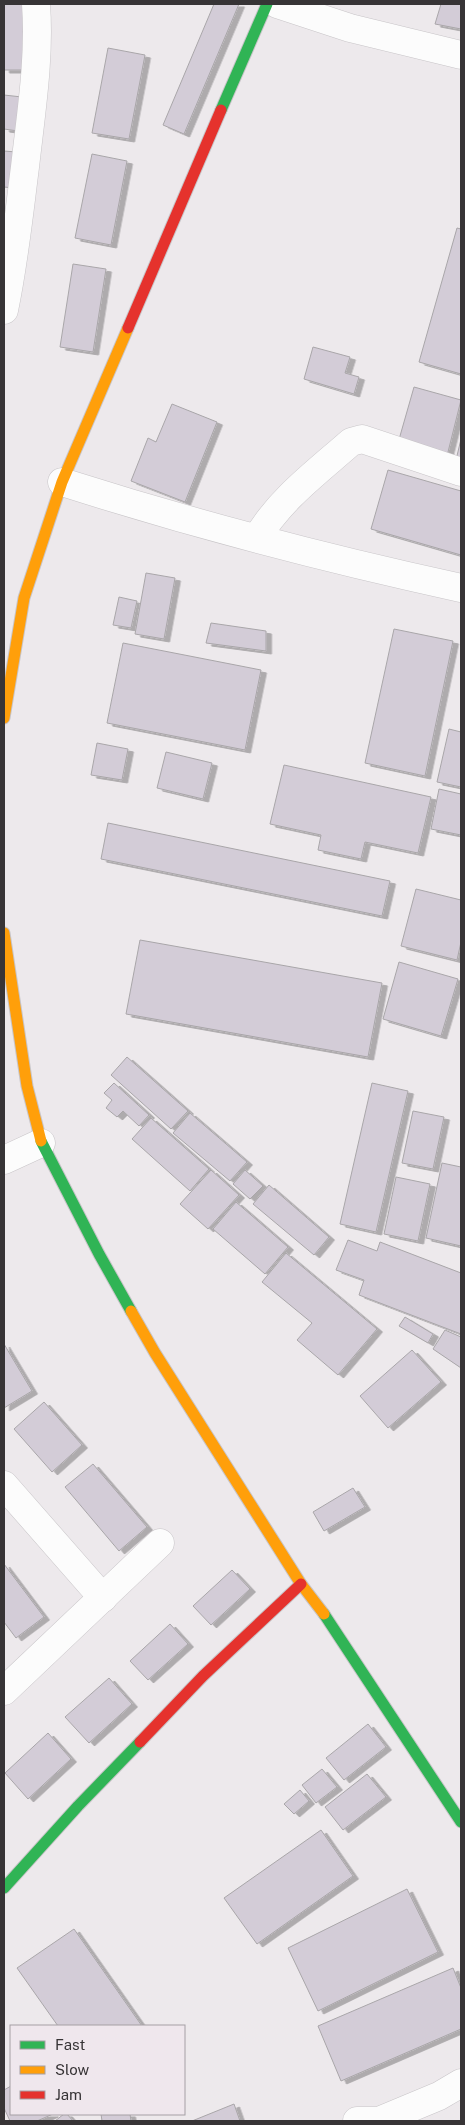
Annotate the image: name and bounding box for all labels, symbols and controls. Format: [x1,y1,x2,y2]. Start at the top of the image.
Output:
legend [10,2025,185,2115]
text: Fast [55,2036,85,2053]
text: Slow [55,2061,90,2078]
text: Jam [55,2086,82,2103]

